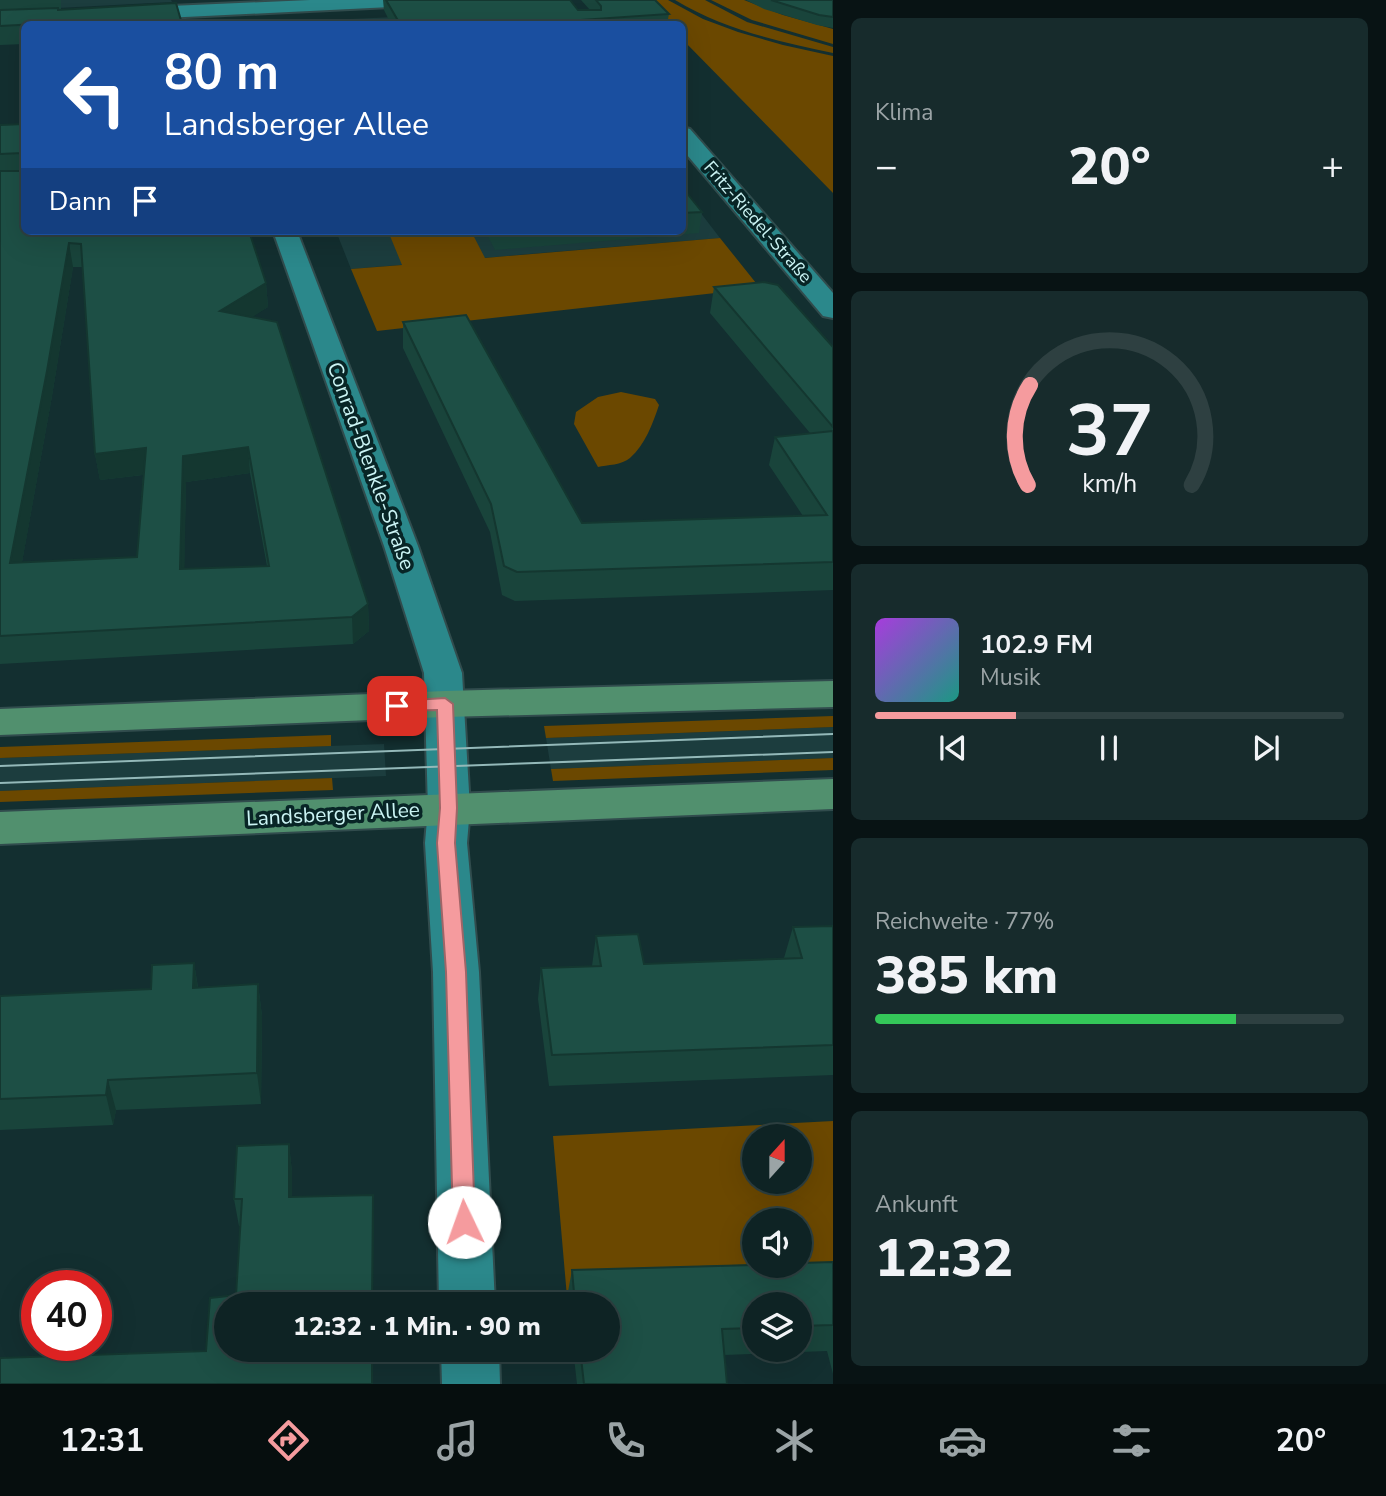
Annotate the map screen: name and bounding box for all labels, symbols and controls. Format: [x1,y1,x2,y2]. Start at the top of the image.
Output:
text: 80 m [164,39,279,106]
icon: left [49,49,140,140]
text: Klima [875,97,933,128]
text: Landsberger Allee [164,103,429,146]
text: 20° [1068,131,1151,202]
text: − [875,141,898,192]
text: + [1321,141,1344,192]
street label: Fritz-Riedel-Straße [698,156,818,288]
icon: arrive [126,182,164,220]
text: Dann [49,184,112,219]
street label: Conrad-Blenkle-Straße [320,358,422,574]
text: 37 [1066,381,1153,481]
text: km/h [1082,467,1137,501]
text: 102.9 FM [980,627,1093,662]
text: Musik [980,662,1040,693]
pin [367,676,427,736]
icon: arrive [378,687,416,725]
icon: previous [934,729,972,767]
icon: pause [1090,729,1128,767]
icon: next [1247,729,1285,767]
street label: Landsberger Allee [245,795,421,833]
text: Reichweite · 77% [875,906,1054,937]
text: 385 km [875,940,1058,1011]
north arrow [742,1124,812,1194]
map controls [742,1124,812,1362]
position arrow [427,1185,501,1259]
text: Ankunft [875,1189,957,1220]
button: sound [742,1208,812,1278]
text: 12:32 [875,1223,1013,1294]
speed limit sign: 40 [21,1270,112,1361]
button: layers [742,1292,812,1362]
text: 12:32 · 1 Min. · 90 m [293,1309,541,1344]
icon: directions [264,1416,313,1465]
icon: music [433,1416,482,1465]
icon: phone [601,1416,650,1465]
icon: climate [770,1416,819,1465]
icon: car [938,1416,987,1465]
icon: filters [1107,1416,1156,1465]
text: 12:31 [60,1419,145,1462]
text: 20° [1276,1419,1326,1462]

